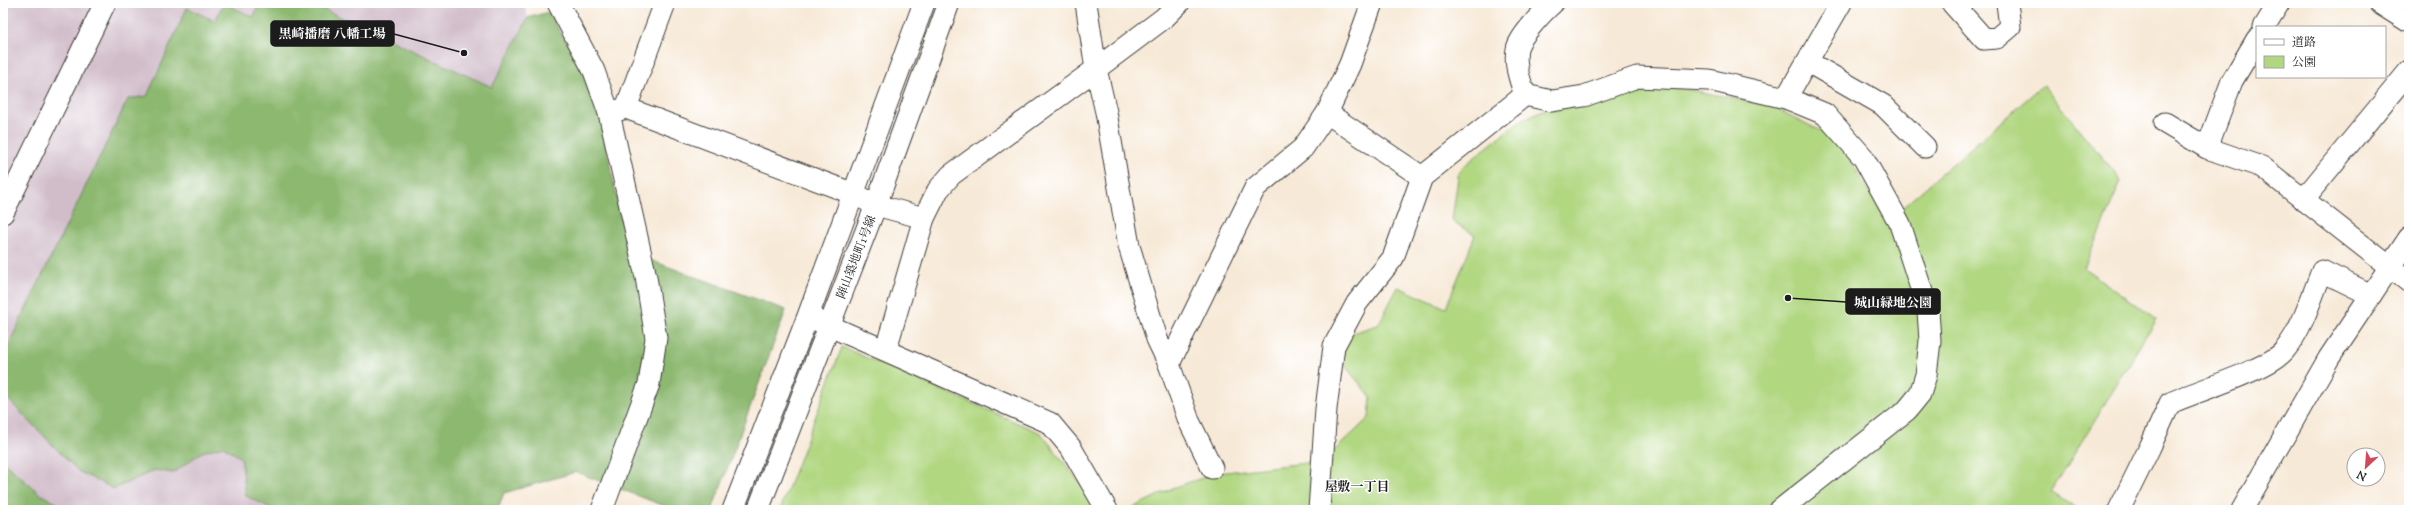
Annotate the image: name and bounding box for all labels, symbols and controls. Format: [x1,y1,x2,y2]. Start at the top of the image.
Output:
callout: 黒崎播磨 八幡工場 [271,21,394,46]
text: 黒崎播磨 八幡工場 [279,26,385,44]
legend [2256,26,2386,78]
text: 道路 [2292,34,2316,52]
text: 公園 [2292,54,2316,72]
street label: 陣山築地町1号線 [833,213,881,302]
callout: 城山緑地公園 [1846,289,1940,314]
text: 城山緑地公園 [1854,295,1932,313]
north arrow [2346,447,2386,487]
text: N [2354,466,2370,485]
district label: 屋敷一丁目 [1324,479,1390,497]

